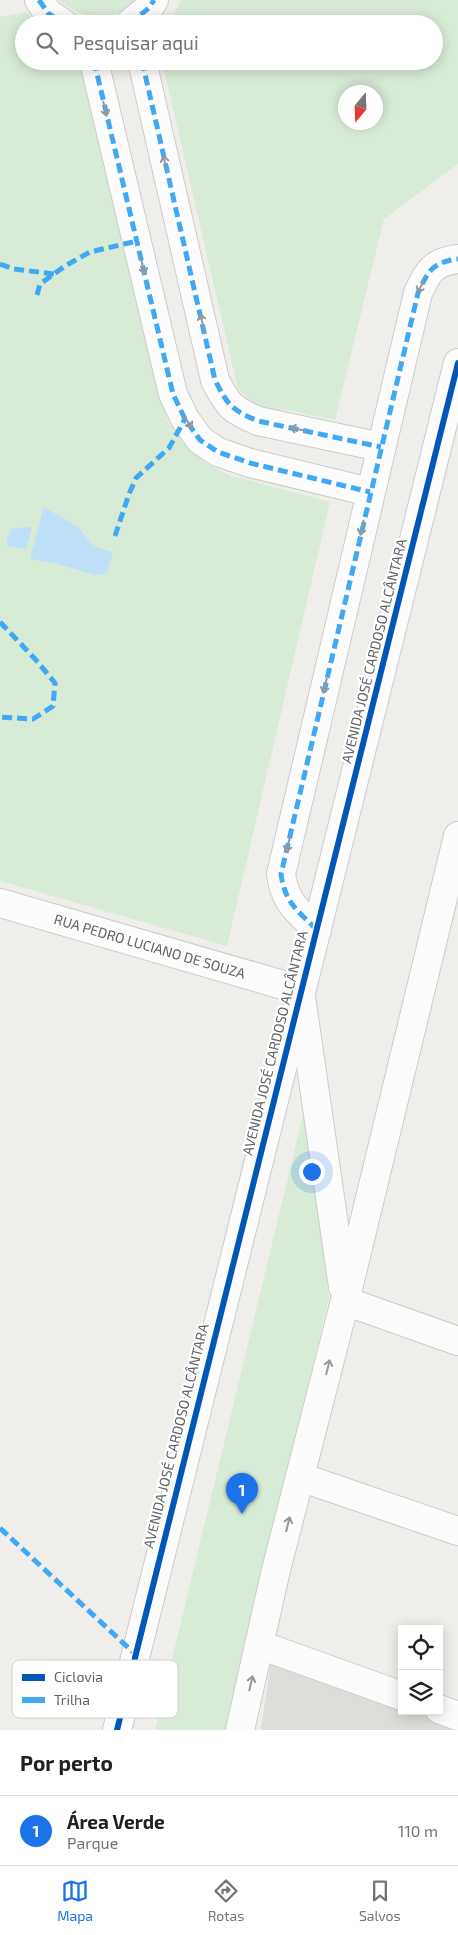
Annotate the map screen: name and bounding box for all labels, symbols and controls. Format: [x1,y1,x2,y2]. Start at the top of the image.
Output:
search box [15,15,443,70]
icon: search [33,29,61,57]
text: Pesquisar aqui [73,31,199,54]
north arrow [338,85,383,130]
one-way arrow [101,100,110,116]
one-way arrow [160,155,169,171]
one-way arrow [139,258,148,274]
one-way arrow [416,278,426,293]
one-way arrow [197,313,206,329]
one-way arrow [183,415,193,429]
one-way arrow [290,423,306,433]
one-way arrow [357,520,366,536]
street label: AVENIDA JOSÉ CARDOSO ALCÂNTARA [337,536,410,765]
one-way arrow [320,678,329,694]
one-way arrow [283,836,292,852]
street label: RUA PEDRO LUCIANO DE SOUZA [52,910,248,982]
street label: AVENIDA JOSÉ CARDOSO ALCÂNTARA [238,928,311,1157]
your location [299,1159,325,1185]
street label: AVENIDA JOSÉ CARDOSO ALCÂNTARA [139,1321,212,1550]
one-way arrow [324,1359,333,1375]
pin: 1 [226,1473,258,1514]
one-way arrow [284,1517,293,1533]
map controls [398,1625,443,1715]
button: locate [398,1625,443,1670]
legend [12,1660,178,1718]
text: Ciclovia [54,1668,103,1685]
button: layers [398,1670,443,1715]
one-way arrow [247,1675,256,1691]
text: Trilha [54,1691,90,1708]
text: Por perto [20,1750,113,1775]
text: Área Verde [67,1810,165,1833]
text: 1 [33,1821,39,1840]
text: 110 m [398,1821,438,1840]
text: Parque [67,1833,118,1852]
tab: Mapa [57,1877,93,1924]
tab: Rotas [208,1877,244,1924]
tab: Salvos [359,1877,401,1924]

